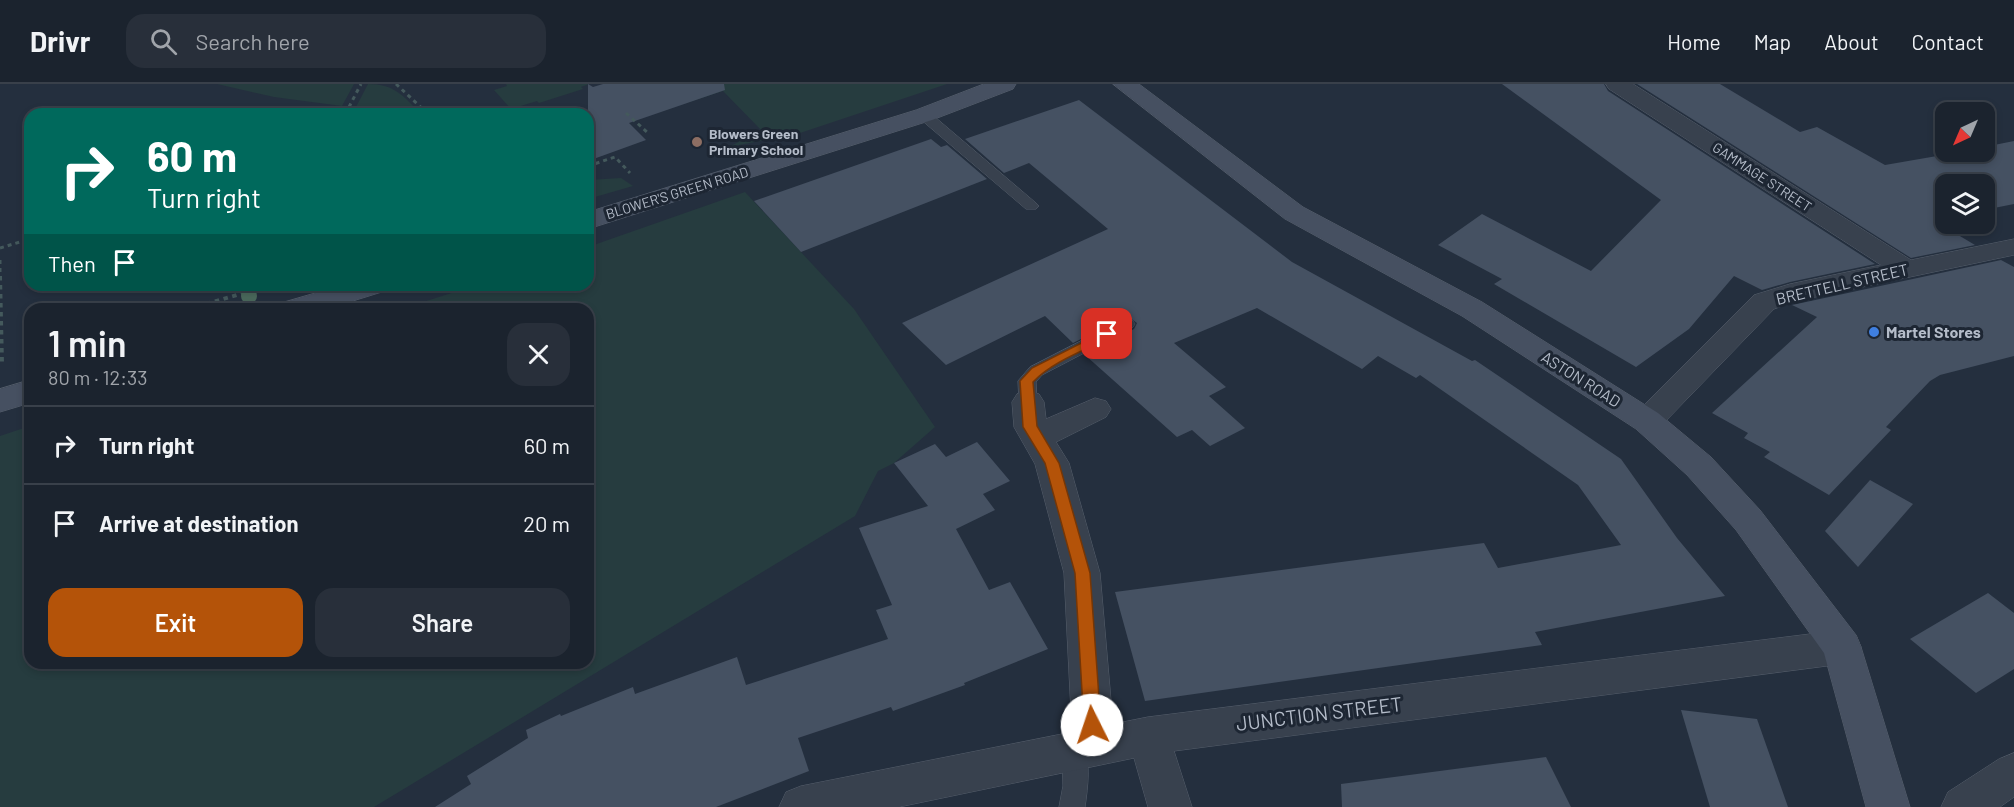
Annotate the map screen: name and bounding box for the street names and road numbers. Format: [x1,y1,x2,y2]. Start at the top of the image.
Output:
street label: GAMMAGE STREET [1710,138,1815,215]
street label: BLOWER'S GREEN ROAD [604,163,750,222]
street label: BRETTELL STREET [1774,259,1910,308]
street label: ASTON ROAD [1538,347,1624,410]
street label: JUNCTION STREET [1235,691,1403,735]

